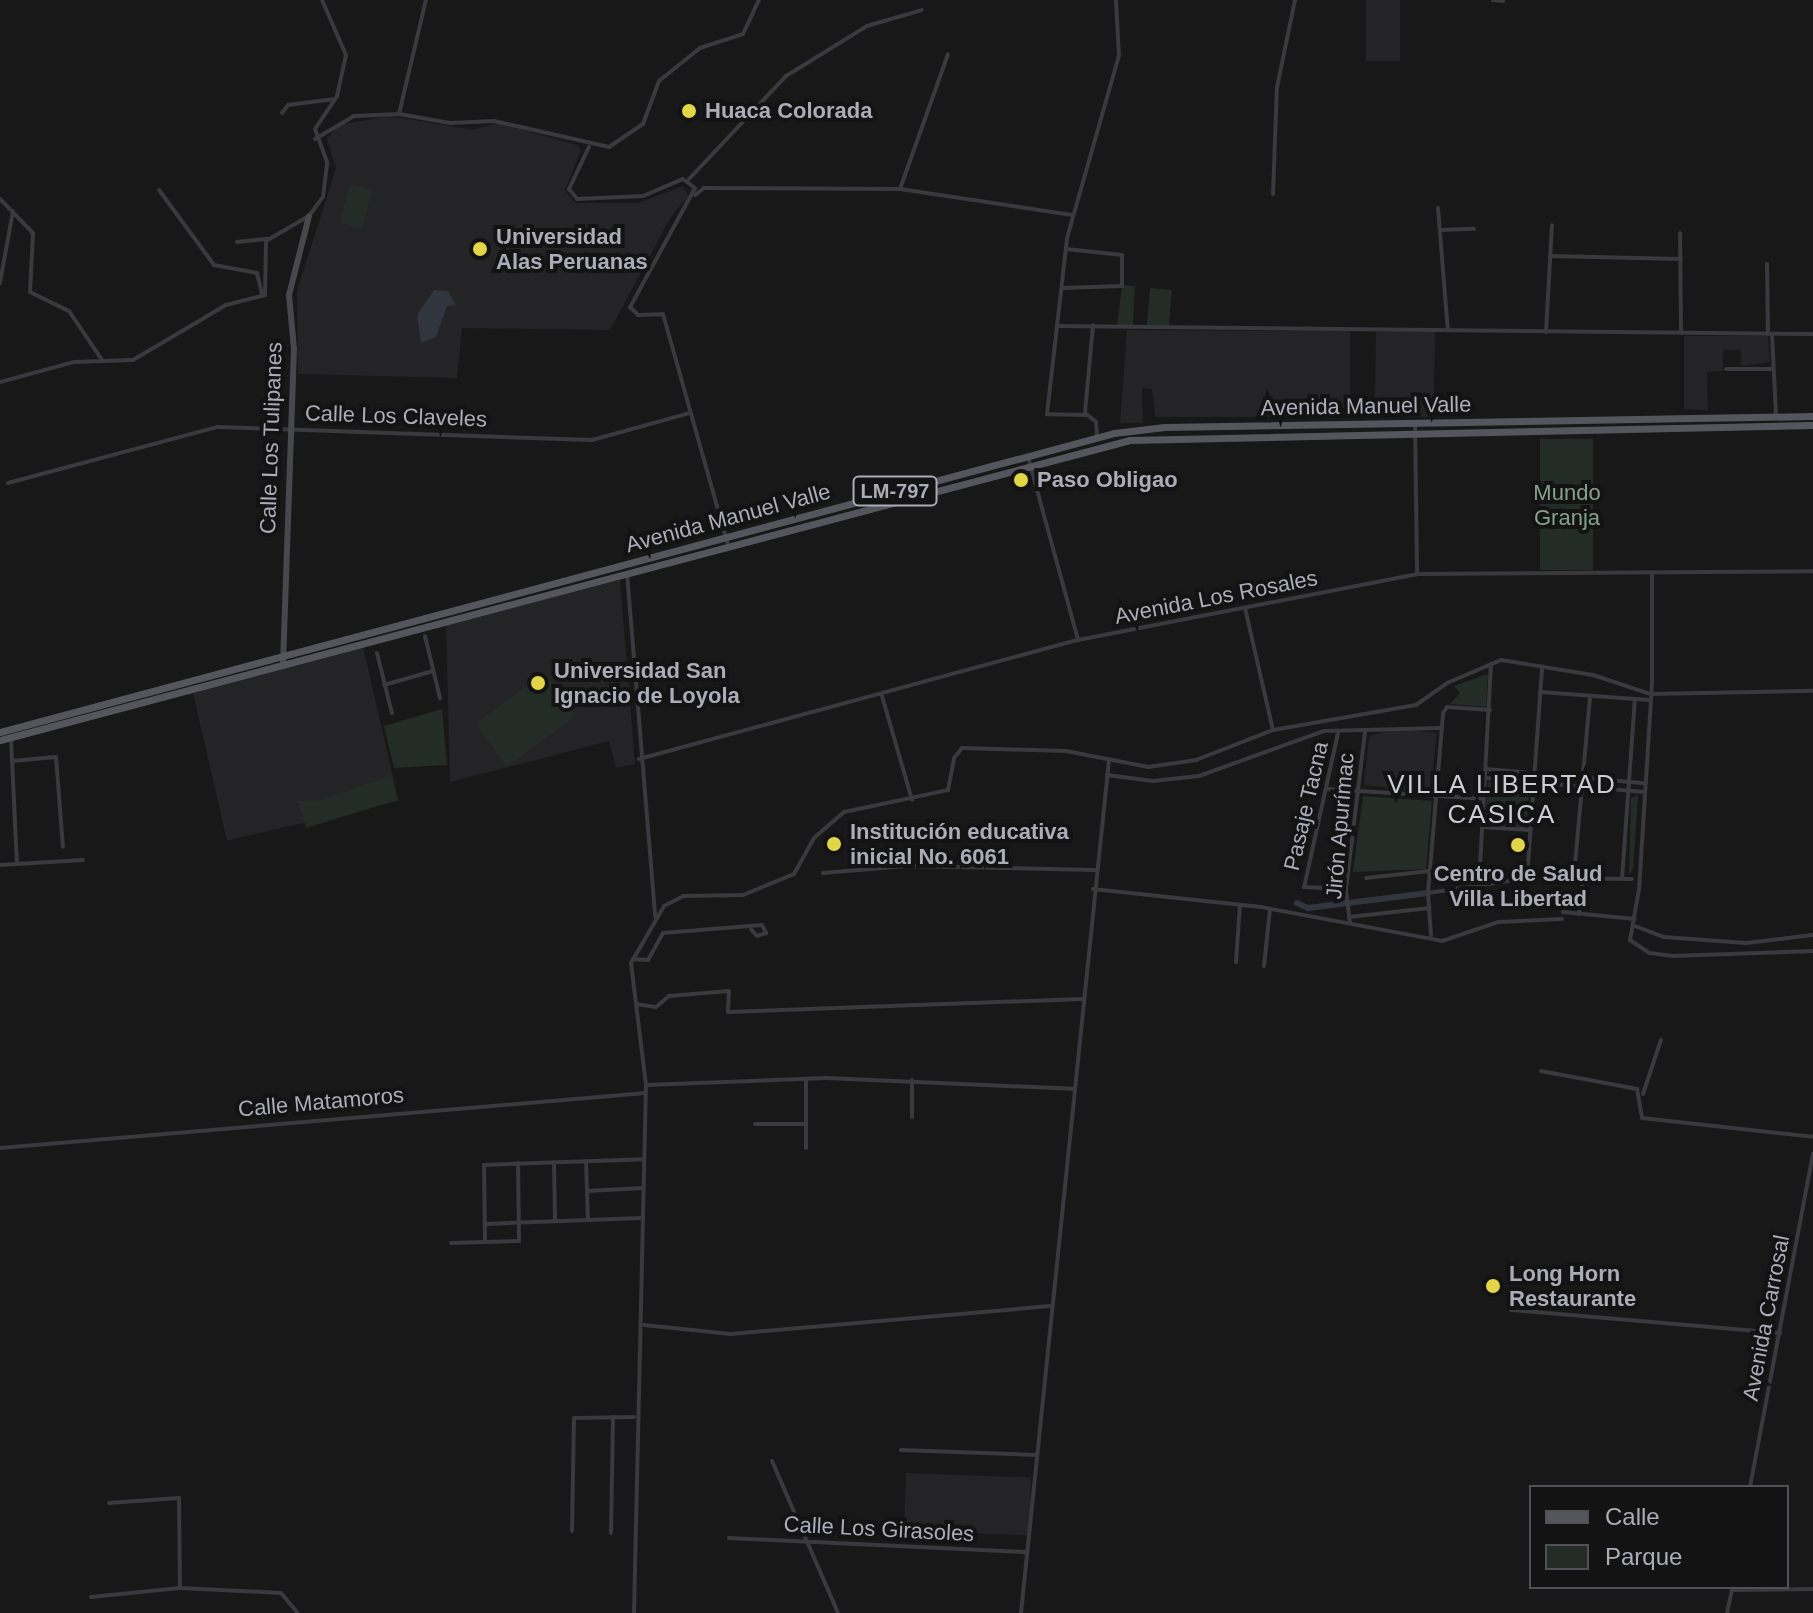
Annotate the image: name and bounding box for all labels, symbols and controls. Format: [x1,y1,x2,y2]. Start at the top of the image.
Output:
place label: Huaca Colorada [705,98,872,124]
marker: Huaca Colorada [680,102,698,120]
place label: Universidad Alas Peruanas [496,223,648,274]
marker: Universidad Alas Peruanas [471,240,489,258]
street label: Calle Los Tulipanes [254,341,288,535]
street label: Avenida Manuel Valle [1260,391,1472,421]
street label: Calle Los Claveles [304,400,488,432]
place label: Paso Obligao [1037,467,1178,493]
marker: Paso Obligao [1012,471,1030,489]
road number: LM-797 [851,475,939,507]
street label: Avenida Manuel Valle [623,478,833,558]
park label: Mundo Granja [1533,479,1601,530]
street label: Avenida Los Rosales [1112,564,1320,630]
place label: Universidad San Ignacio de Loyola [554,657,740,708]
marker: Universidad San Ignacio de Loyola [529,674,547,692]
street label: Pasaje Tacna [1278,739,1334,873]
street label: Jirón Apurímac [1320,751,1360,901]
district label: VILLA LIBERTAD CASICA [1387,769,1617,830]
place label: Institución educativa inicial No. 6061 [850,818,1069,870]
marker: Centro de Salud Villa Libertad [1507,834,1529,856]
marker: Institución educativa inicial No. 6061 [825,835,843,853]
place label: Centro de Salud Villa Libertad [1434,860,1602,912]
street label: Calle Matamoros [237,1082,405,1122]
street label: Avenida Carrosal [1737,1233,1795,1403]
place label: Long Horn Restaurante [1509,1260,1636,1312]
marker: Long Horn Restaurante [1484,1277,1502,1295]
legend [1529,1485,1789,1589]
text: Calle [1605,1503,1660,1530]
street label: Calle Los Girasoles [783,1511,975,1547]
text: Parque [1605,1543,1682,1570]

